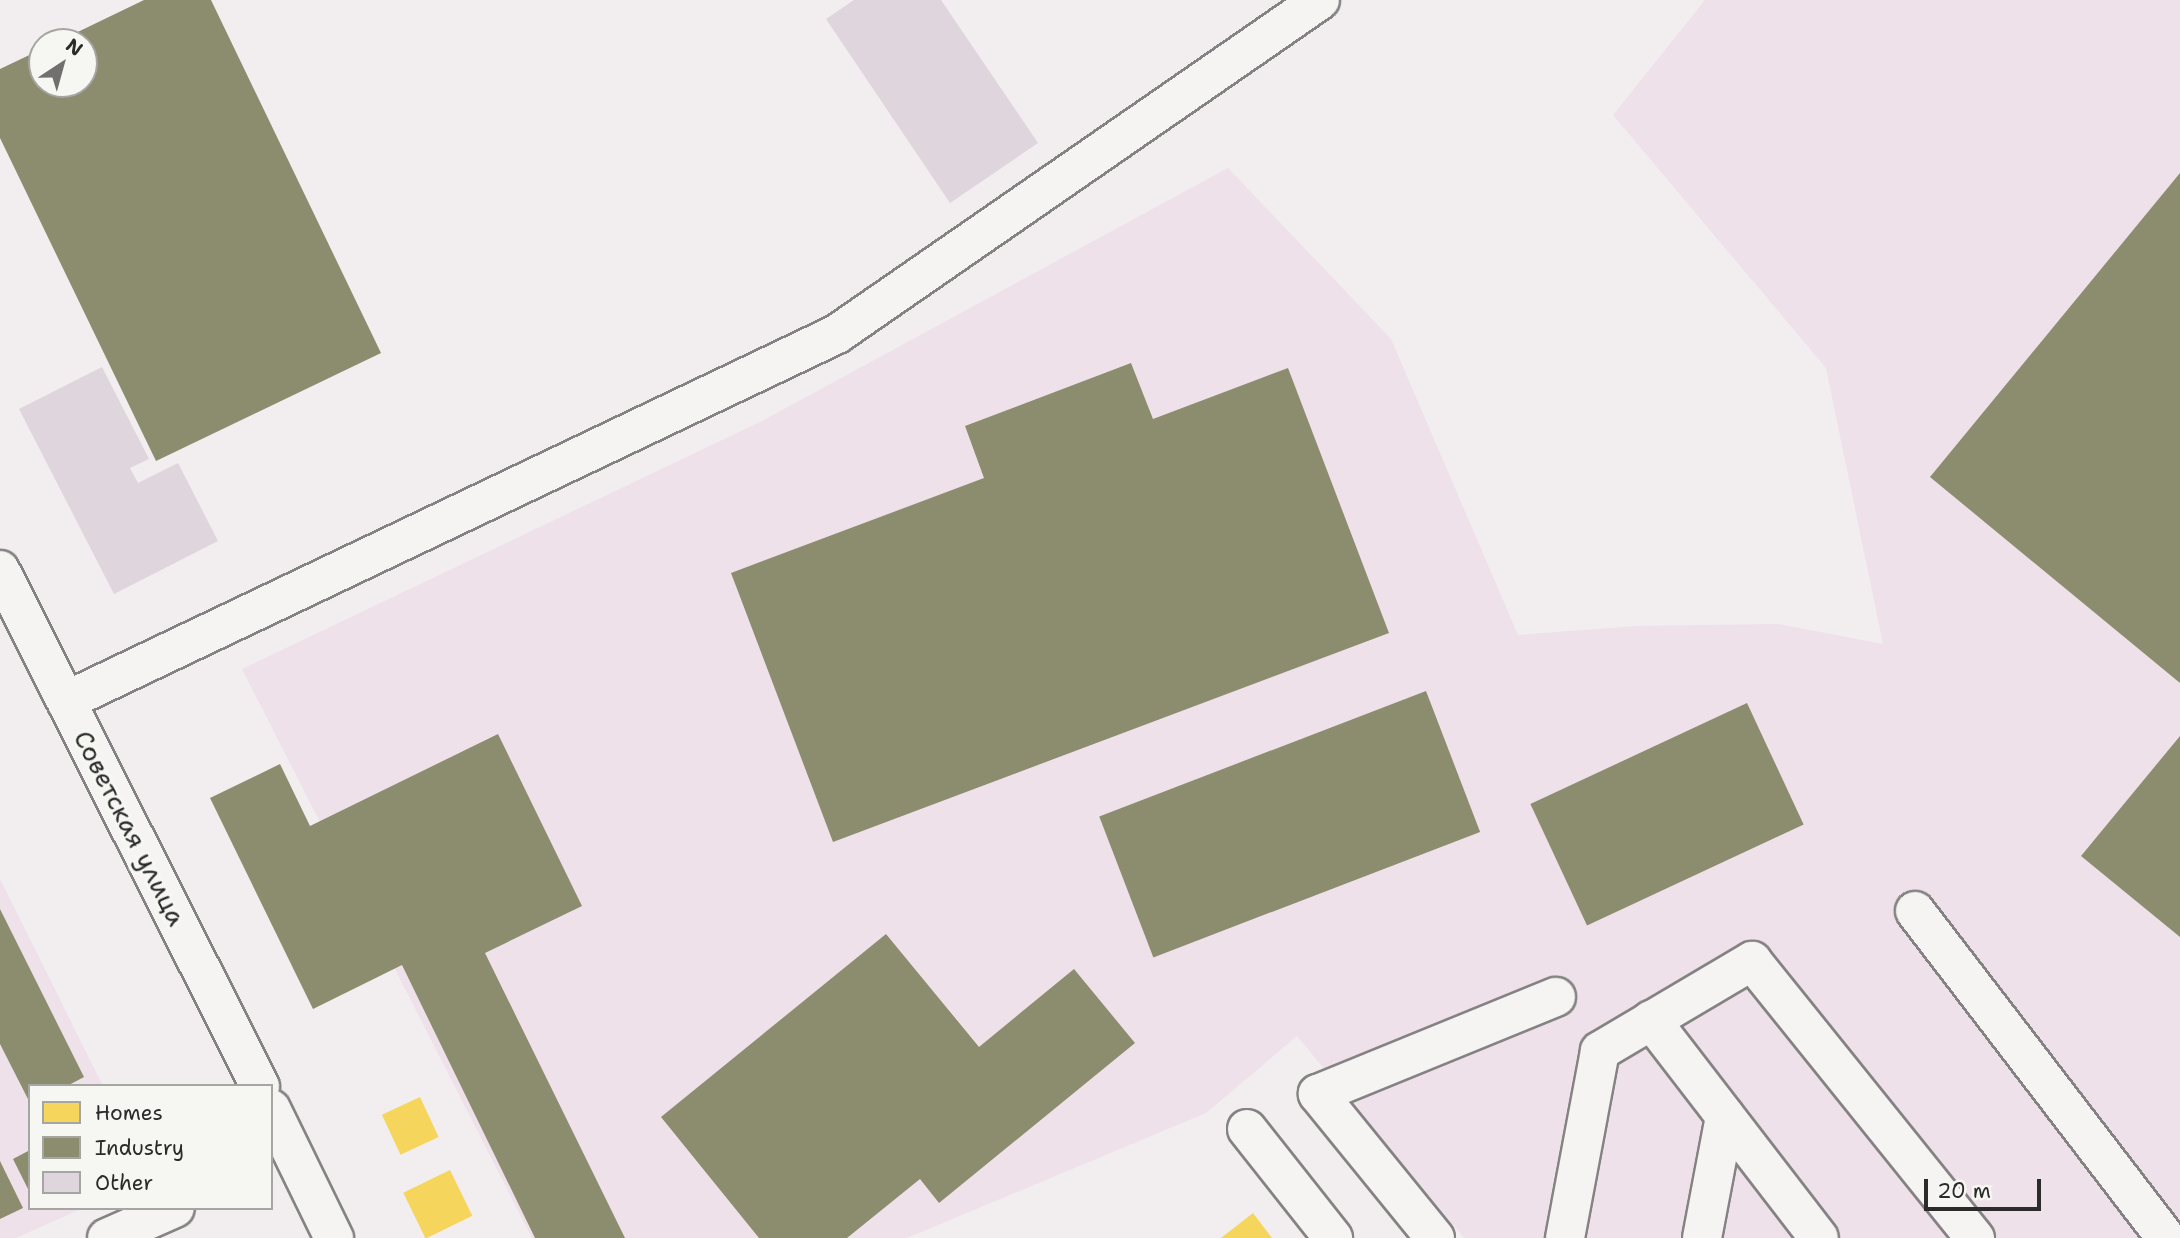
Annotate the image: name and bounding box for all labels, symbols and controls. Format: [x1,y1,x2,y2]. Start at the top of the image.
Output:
north arrow [28,28,98,98]
text: N [61,33,88,62]
street label: Советская улица [67,725,193,931]
legend [28,1084,273,1210]
text: Homes [95,1099,163,1127]
text: Industry [95,1134,184,1162]
scale bar [1928,1164,2045,1208]
text: Other [95,1169,153,1197]
text: 20 m [1937,1177,1991,1205]

